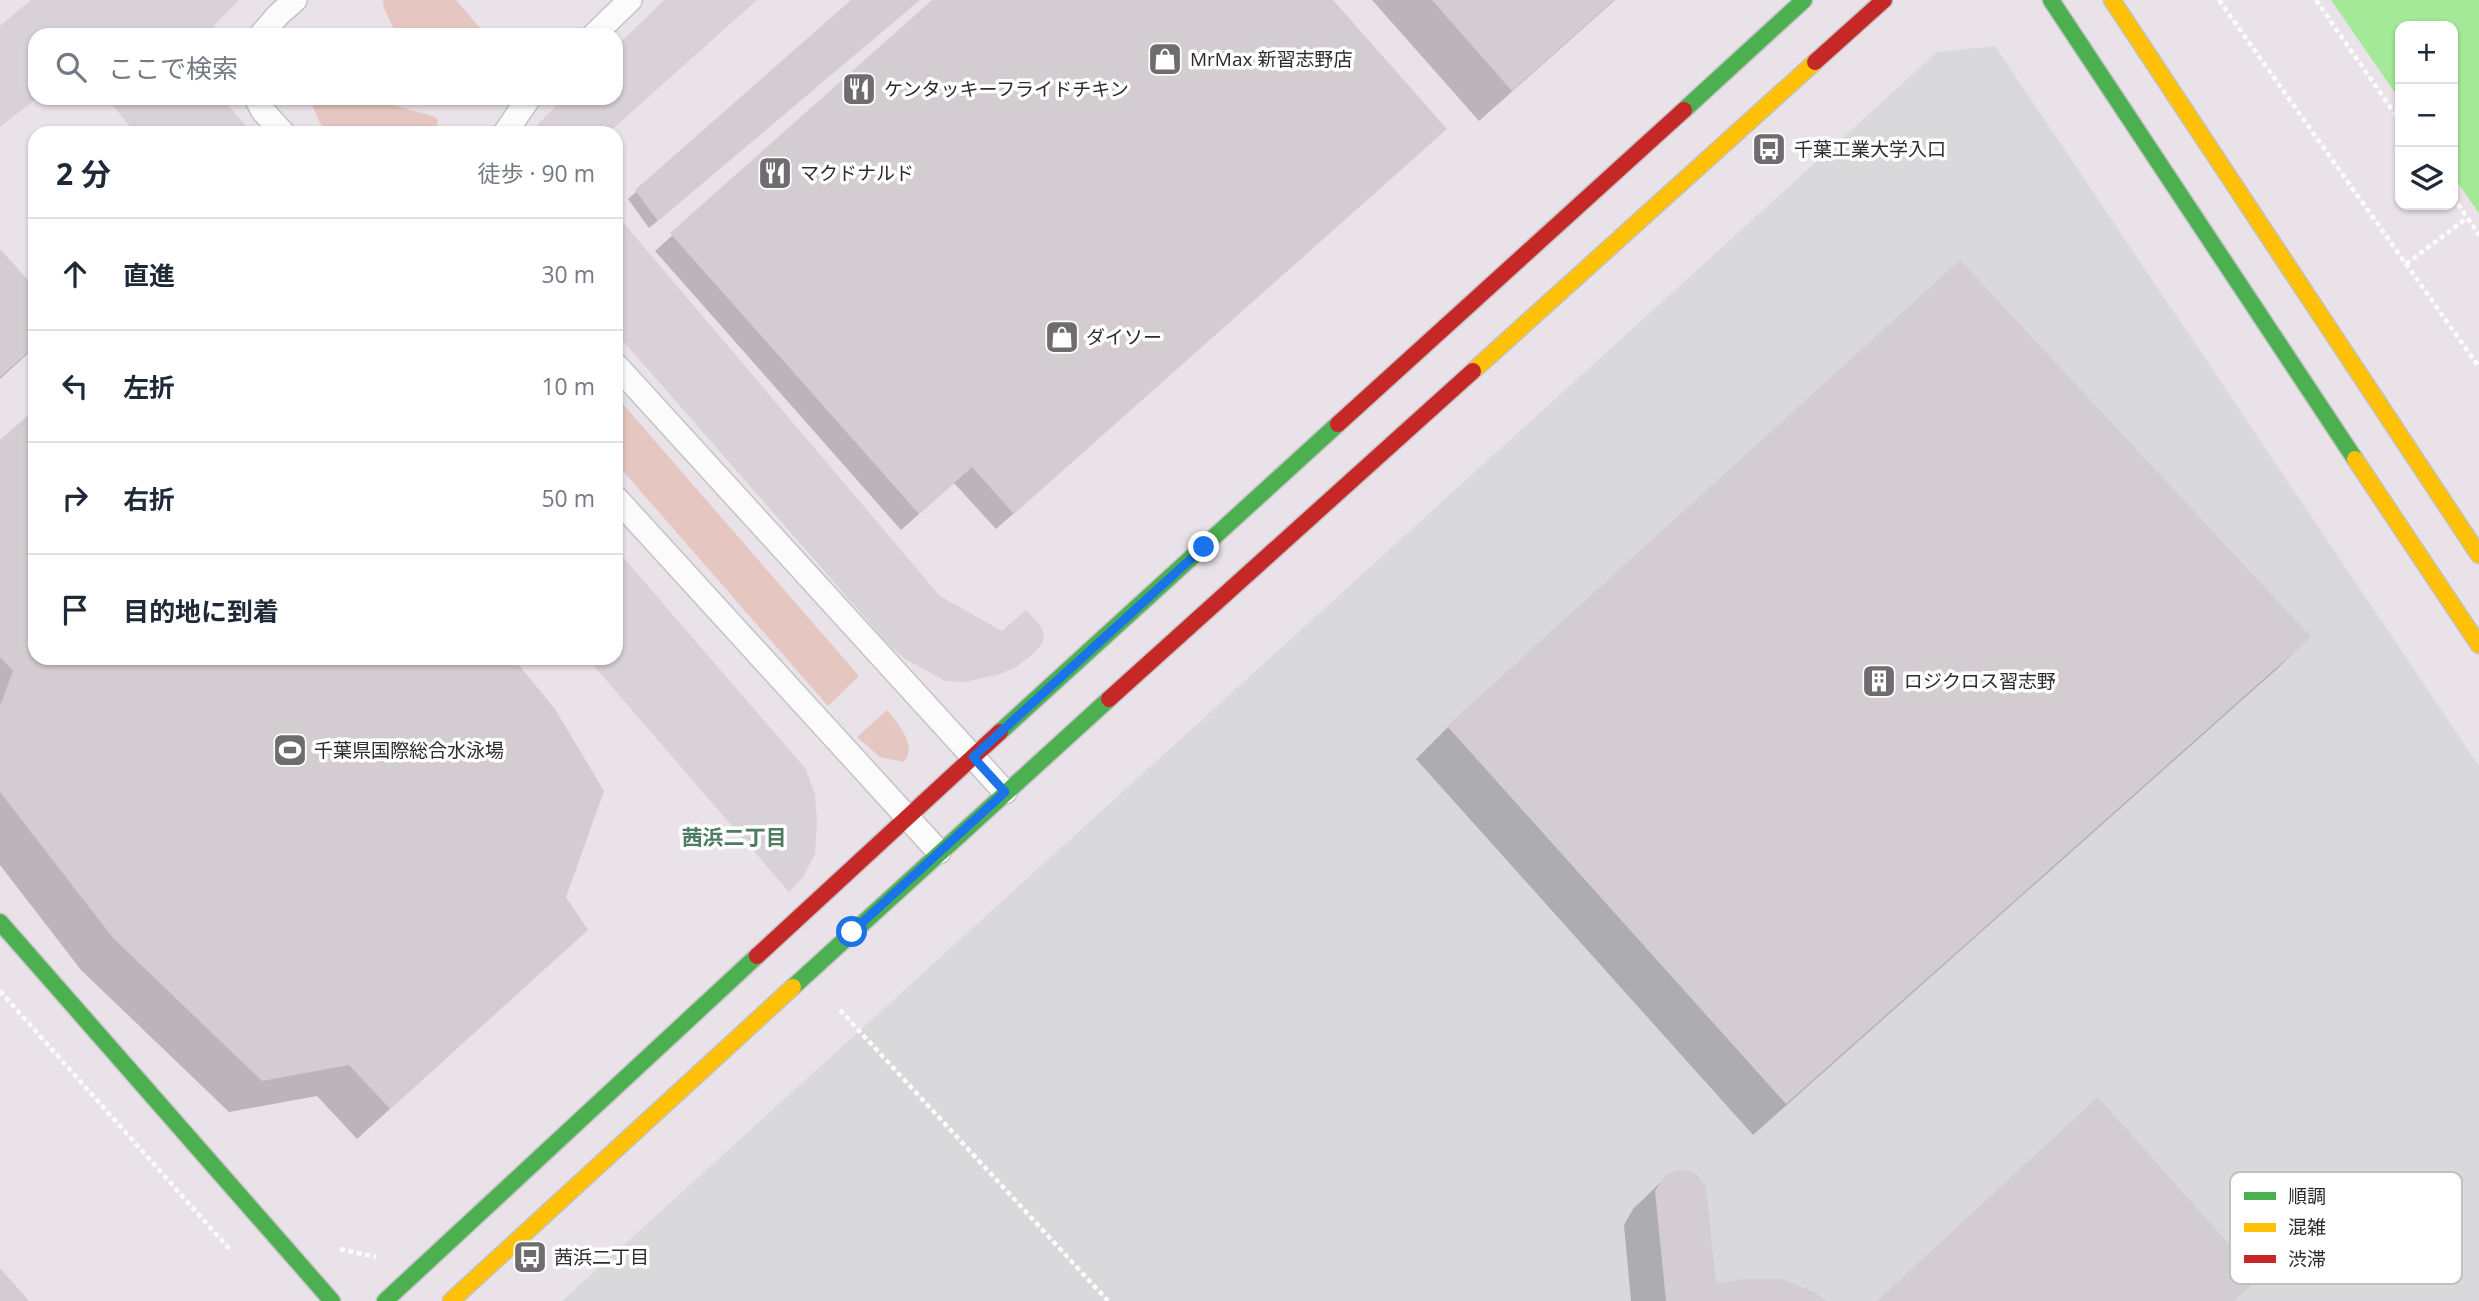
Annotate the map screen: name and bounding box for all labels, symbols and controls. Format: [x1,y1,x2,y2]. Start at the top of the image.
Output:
map controls [2395,21,2458,210]
button: + [2395,21,2458,84]
search box [28,28,623,105]
shop icon: MrMax 新習志野店 [1146,40,1184,78]
place label: MrMax 新習志野店 [1190,46,1352,72]
icon: search [52,48,90,86]
text: ここで検索 [108,50,238,86]
restaurant icon: ケンタッキーフライドチキン [840,70,878,108]
place label: ケンタッキーフライドチキン [884,76,1129,102]
button: − [2395,84,2458,147]
bus stop icon: 千葉工業大学入口 [1750,130,1788,168]
place label: 千葉工業大学入口 [1794,136,1946,162]
button: layers [2395,147,2458,210]
text: 2 分 [56,153,111,194]
restaurant icon: マクドナルド [756,154,794,192]
text: 徒歩 · 90 m [477,157,595,189]
place label: マクドナルド [800,160,914,186]
icon: ahead [56,255,94,293]
text: 直進 [123,257,175,293]
text: 30 m [541,258,595,290]
shop icon: ダイソー [1043,318,1081,356]
place label: ダイソー [1086,324,1162,350]
icon: left [56,367,94,405]
text: 左折 [123,369,175,405]
text: 10 m [541,370,595,402]
icon: right [56,479,94,517]
text: 右折 [123,481,175,517]
text: 50 m [541,482,595,514]
route end [1188,531,1219,562]
icon: arrive [56,591,94,629]
text: 目的地に到着 [123,593,279,629]
building icon: ロジクロス習志野 [1860,662,1898,700]
place label: ロジクロス習志野 [1904,668,2056,694]
sports icon: 千葉県国際総合水泳場 [271,731,309,769]
place label: 千葉県国際総合水泳場 [314,737,504,763]
district label: 茜浜二丁目 [682,823,787,851]
route start [836,916,867,947]
legend [2230,1172,2462,1284]
text: 順調 [2288,1183,2326,1209]
text: 混雑 [2288,1214,2326,1240]
bus stop icon: 茜浜二丁目 [511,1238,549,1276]
place label: 茜浜二丁目 [554,1244,649,1270]
text: 渋滞 [2288,1246,2326,1272]

